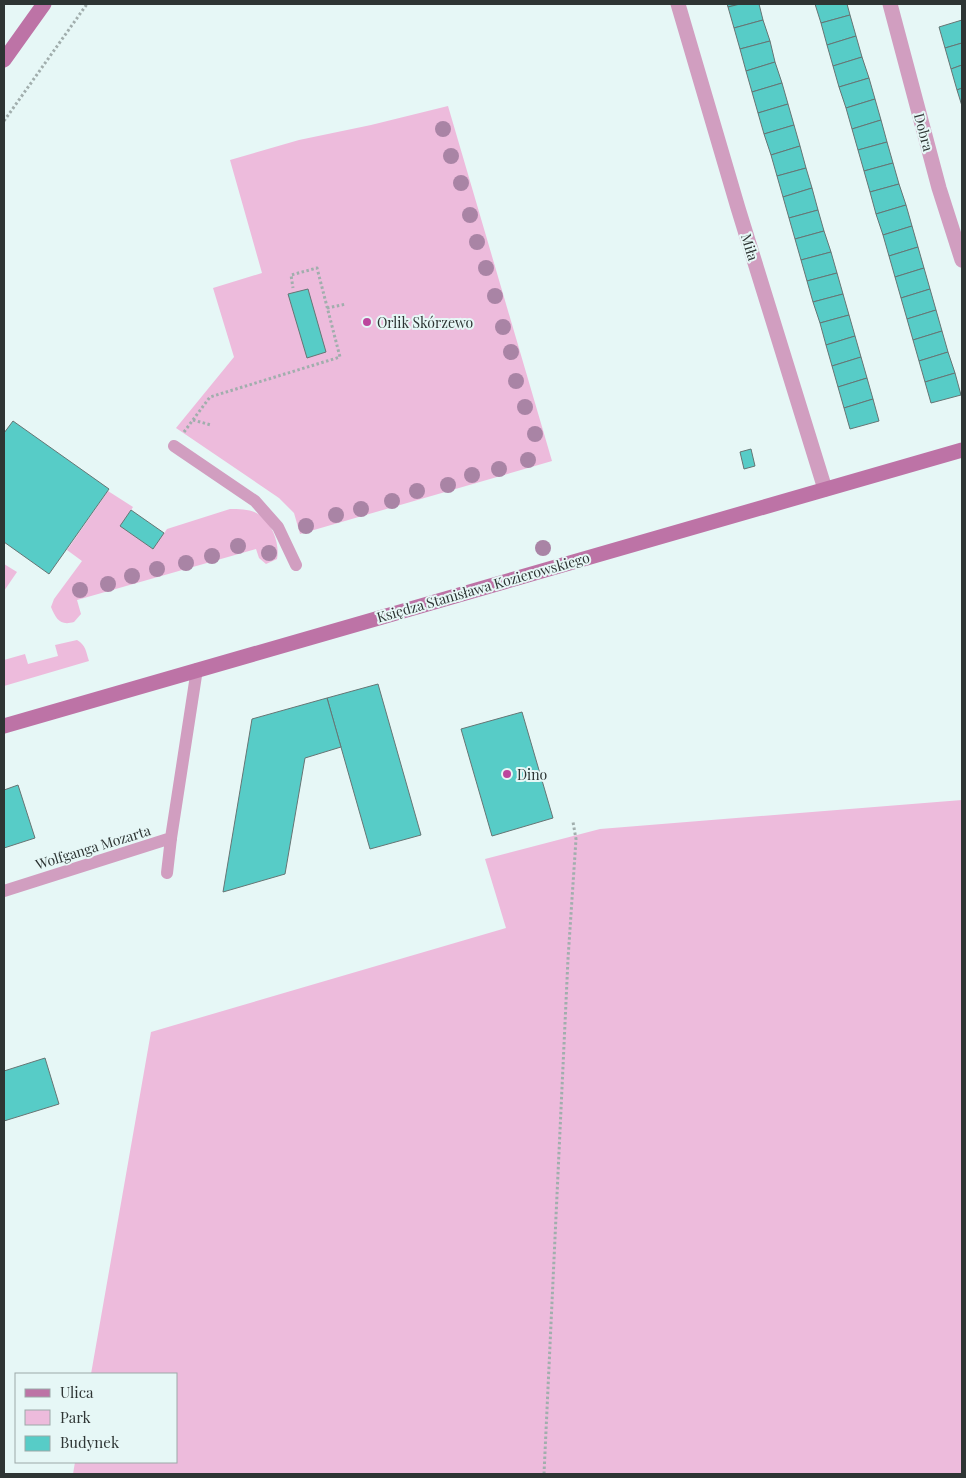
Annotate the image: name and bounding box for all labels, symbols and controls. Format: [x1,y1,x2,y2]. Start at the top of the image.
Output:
street label: Dobra [910,111,938,153]
street label: Miła [737,231,763,263]
place label: Orlik Skórzewo [377,313,474,332]
marker: Orlik Skórzewo [361,316,373,328]
street label: Księdza Stanisława Kozierowskiego [374,547,592,627]
place label: Dino [517,765,548,784]
marker: Dino [501,768,513,780]
street label: Wolfganga Mozarta [32,820,153,874]
legend [15,1373,178,1463]
text: Ulica [60,1382,94,1402]
text: Park [60,1407,92,1427]
text: Budynek [60,1432,120,1452]

